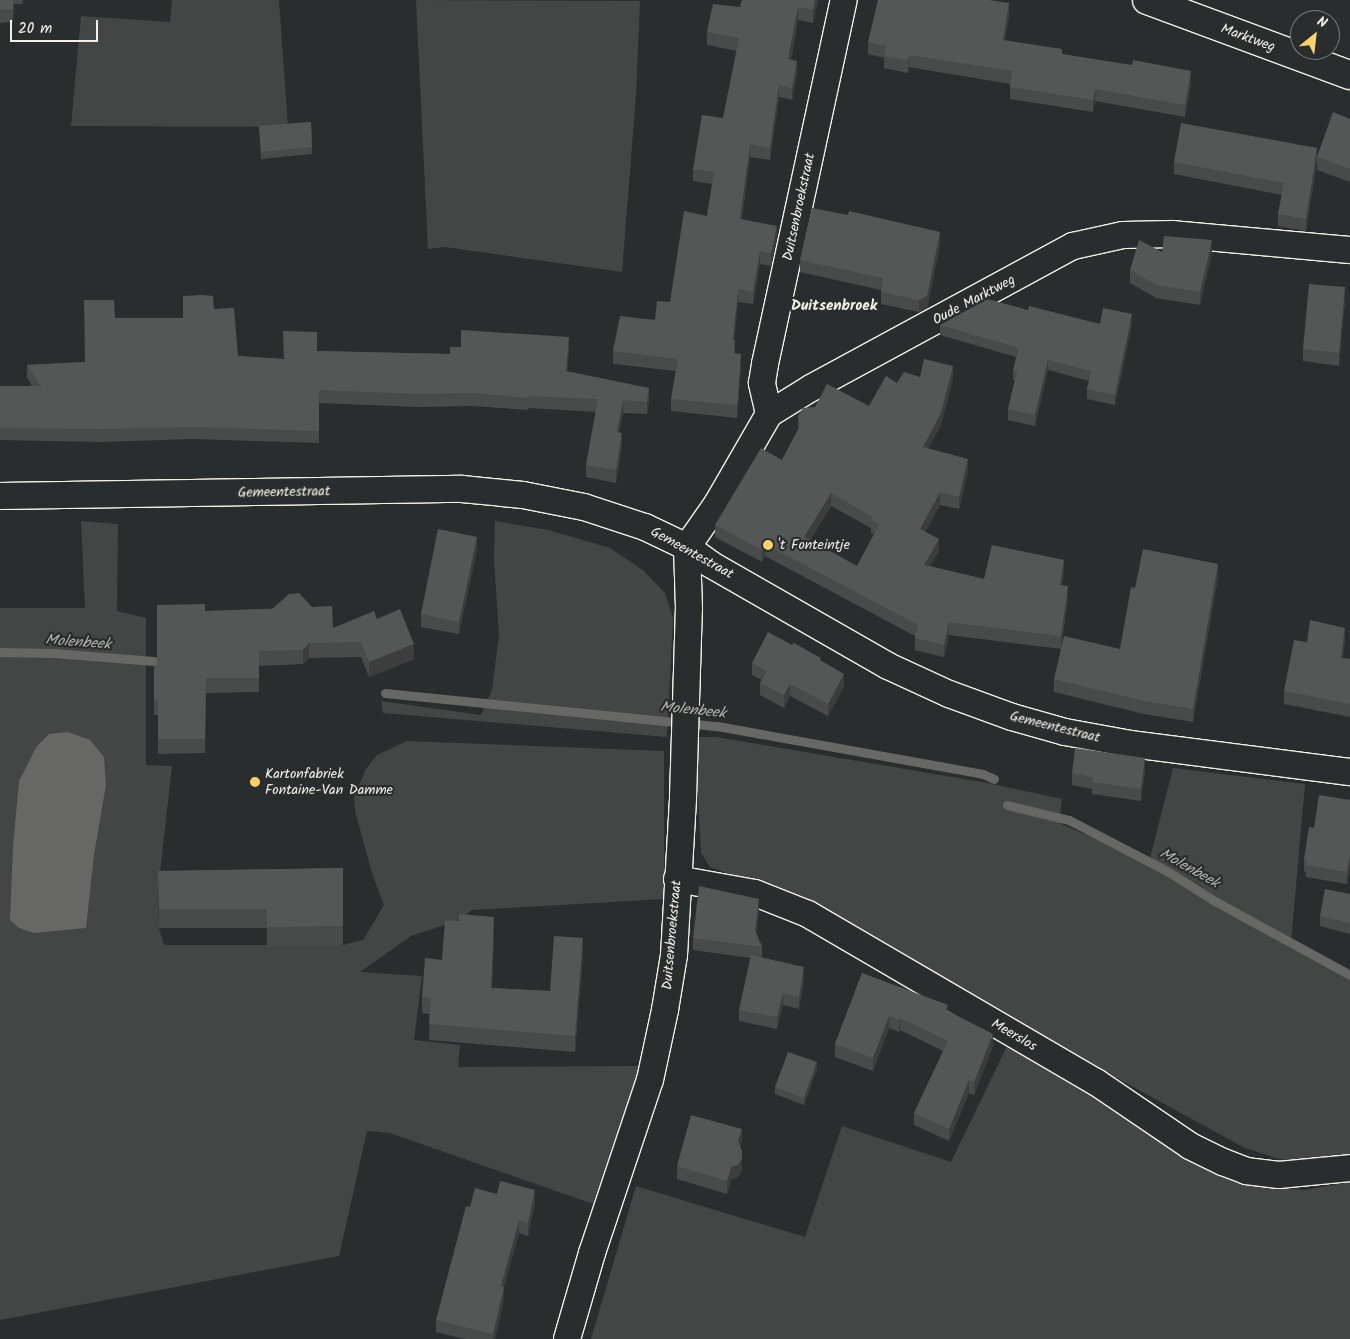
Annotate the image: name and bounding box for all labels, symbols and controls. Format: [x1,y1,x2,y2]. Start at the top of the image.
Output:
scale bar [12,10,100,42]
north arrow [1290,10,1340,60]
text: N [1313,11,1331,35]
text: 20 m [18,17,52,41]
street label: Marktweg [1219,20,1277,56]
street label: Duitsenbroekstraat [779,151,819,263]
street label: Oude Marktweg [930,271,1018,329]
district label: Duitsenbroek [791,298,877,316]
street label: Gemeentestraat [238,483,330,501]
street label: Gemeentestraat [648,523,736,583]
place label: 't Fonteintje [778,537,850,553]
marker: 't Fonteintje [762,539,774,551]
water label: Molenbeek [45,632,111,654]
water label: Molenbeek [660,699,726,723]
street label: Gemeentestraat [1008,708,1102,746]
place label: Kartonfabriek Fontaine-Van Damme [265,766,393,799]
marker: Kartonfabriek Fontaine-Van Damme [249,776,261,788]
water label: Molenbeek [1156,845,1222,893]
street label: Duitsenbroekstraat [659,879,685,991]
street label: Meerslos [988,1015,1040,1055]

